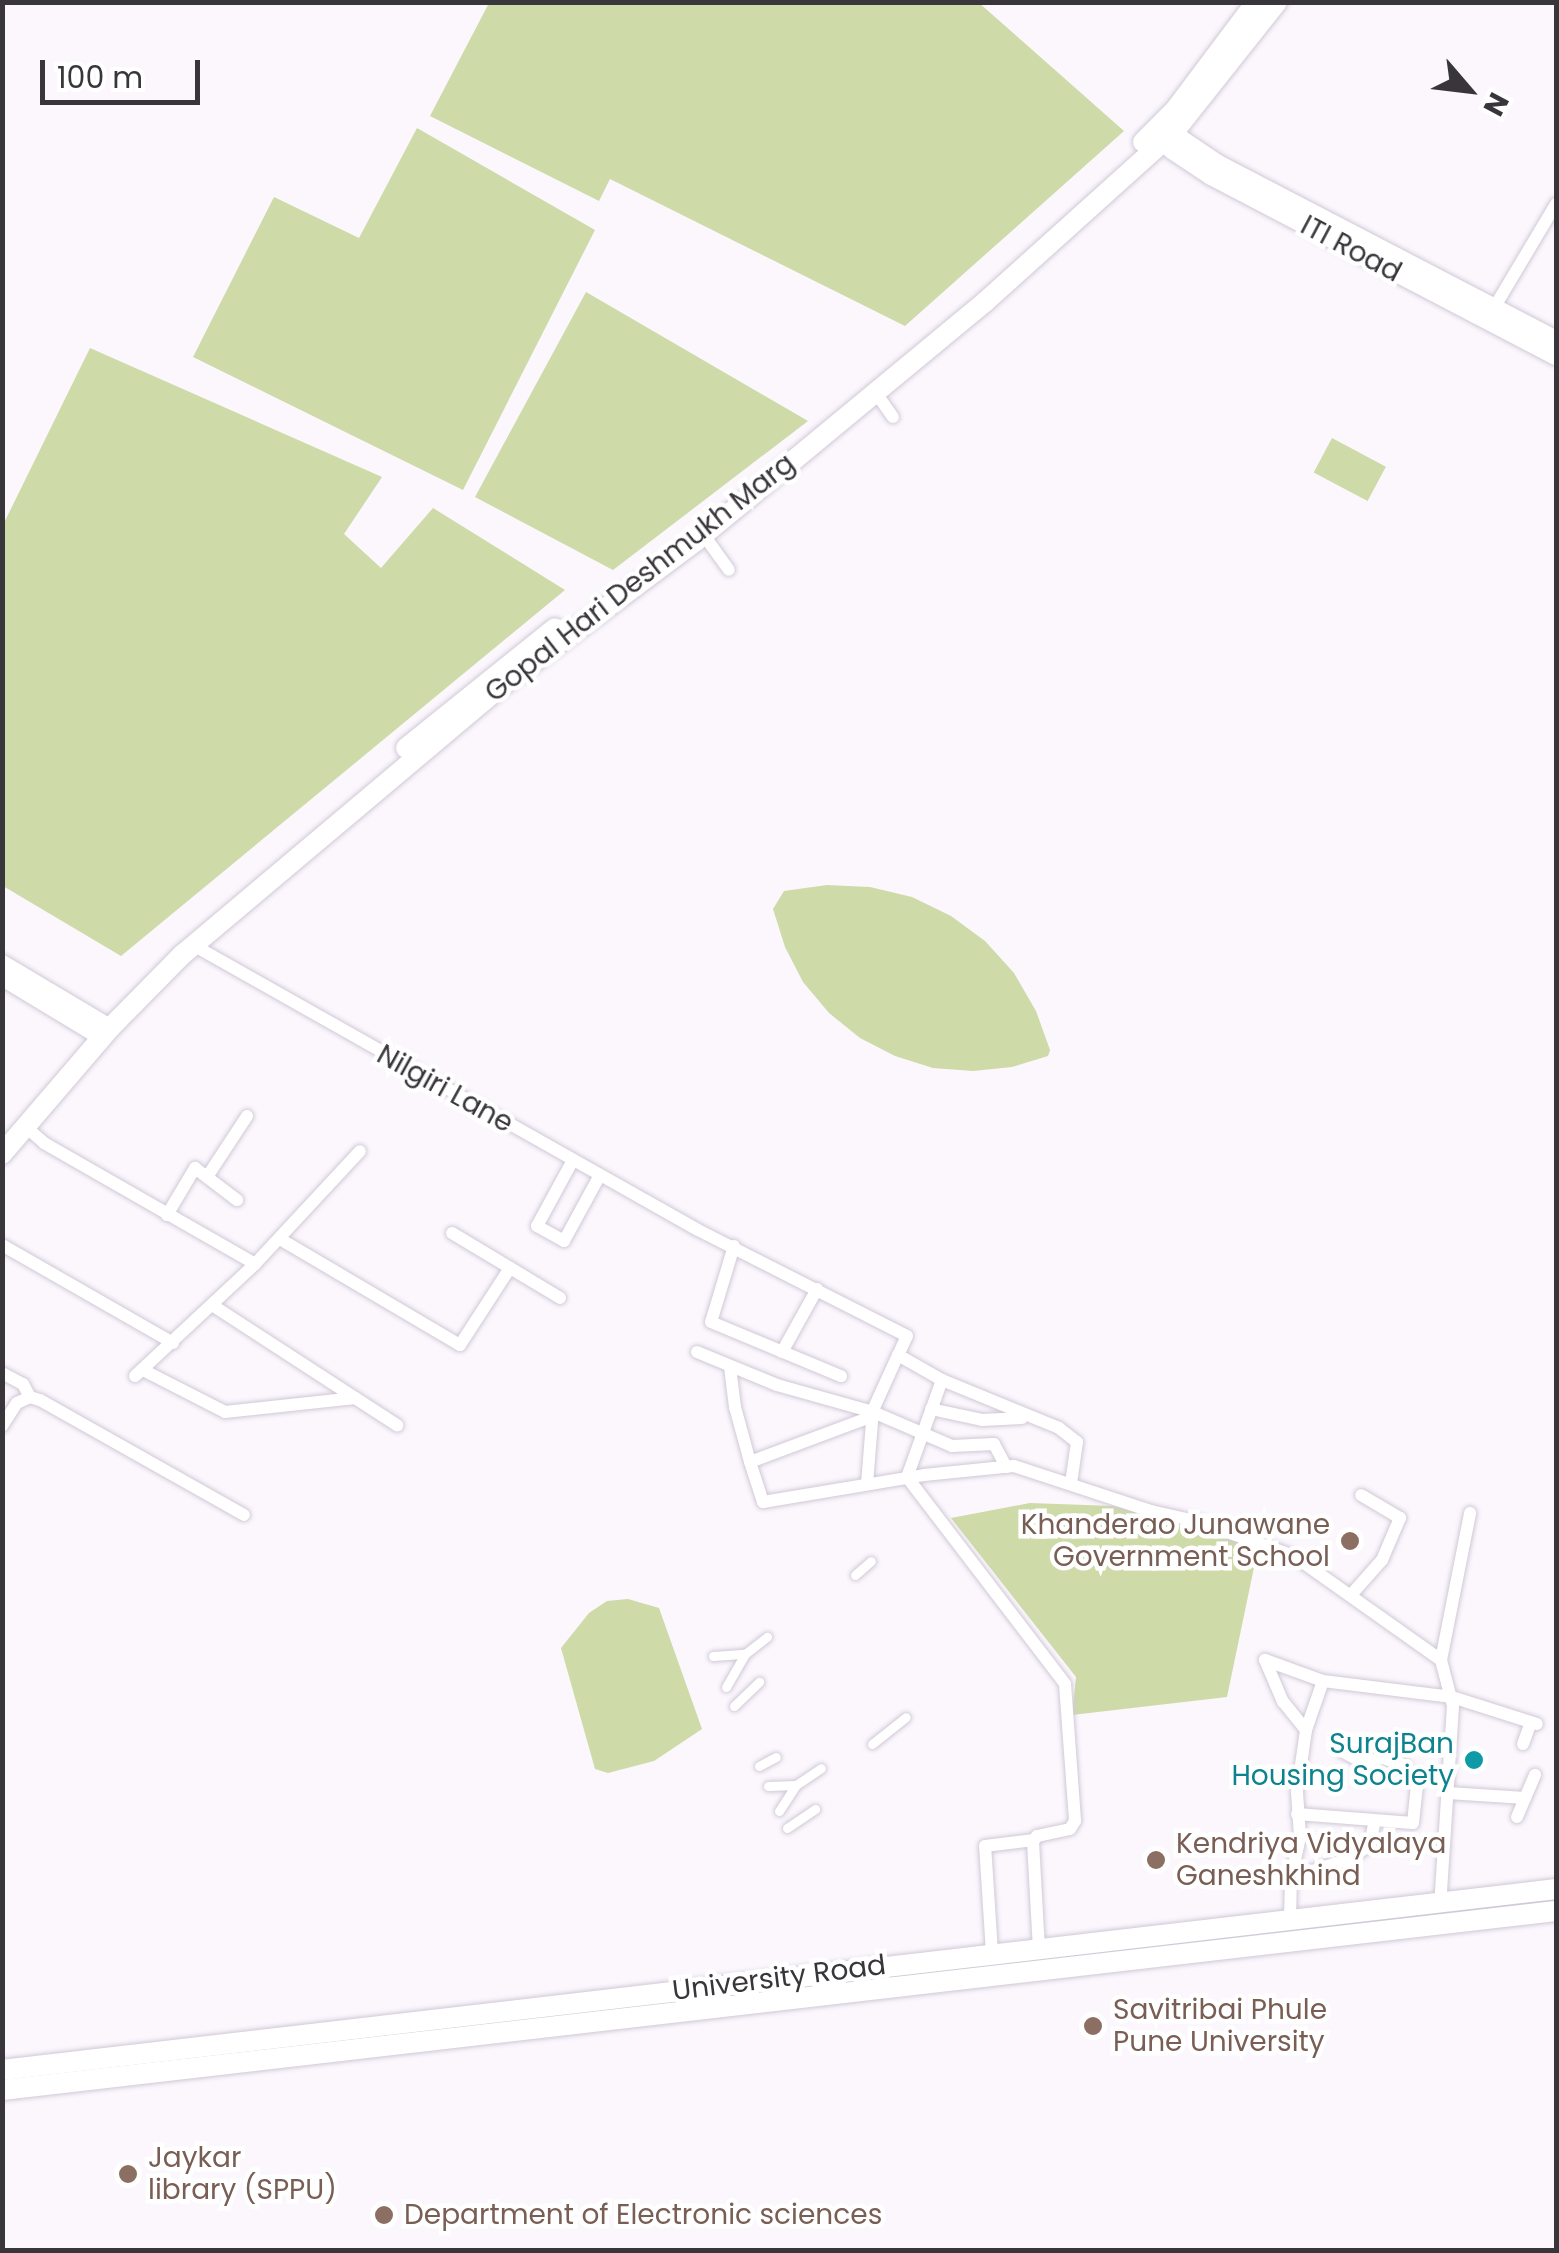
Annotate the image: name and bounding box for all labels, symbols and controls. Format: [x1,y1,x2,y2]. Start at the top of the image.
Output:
scale bar [45,40,205,102]
north arrow [1419,40,1519,140]
text: 100 m [57,56,143,99]
text: N [1474,86,1518,123]
street label: ITI Road [1295,209,1407,289]
street label: Gopal Hari Deshmukh Marg [478,447,802,709]
street label: Nilgiri Lane [371,1038,519,1140]
place label: Khanderao Junawane Government School [1021,1508,1330,1574]
marker: Khanderao Junawane Government School [1339,1530,1361,1552]
place label: SurajBan Housing Society [1231,1727,1454,1793]
marker: SurajBan Housing Society [1463,1749,1485,1771]
place label: Kendriya Vidyalaya Ganeshkhind [1176,1827,1446,1893]
marker: Kendriya Vidyalaya Ganeshkhind [1145,1849,1167,1871]
street label: University Road [670,1948,888,2008]
place label: Savitribai Phule Pune University [1113,1993,1327,2059]
marker: Savitribai Phule Pune University [1082,2015,1104,2037]
place label: Jaykar library (SPPU) [148,2141,337,2207]
marker: Jaykar library (SPPU) [117,2163,139,2185]
place label: Department of Electronic sciences [404,2198,882,2232]
marker: Department of Electronic sciences [373,2204,395,2226]

